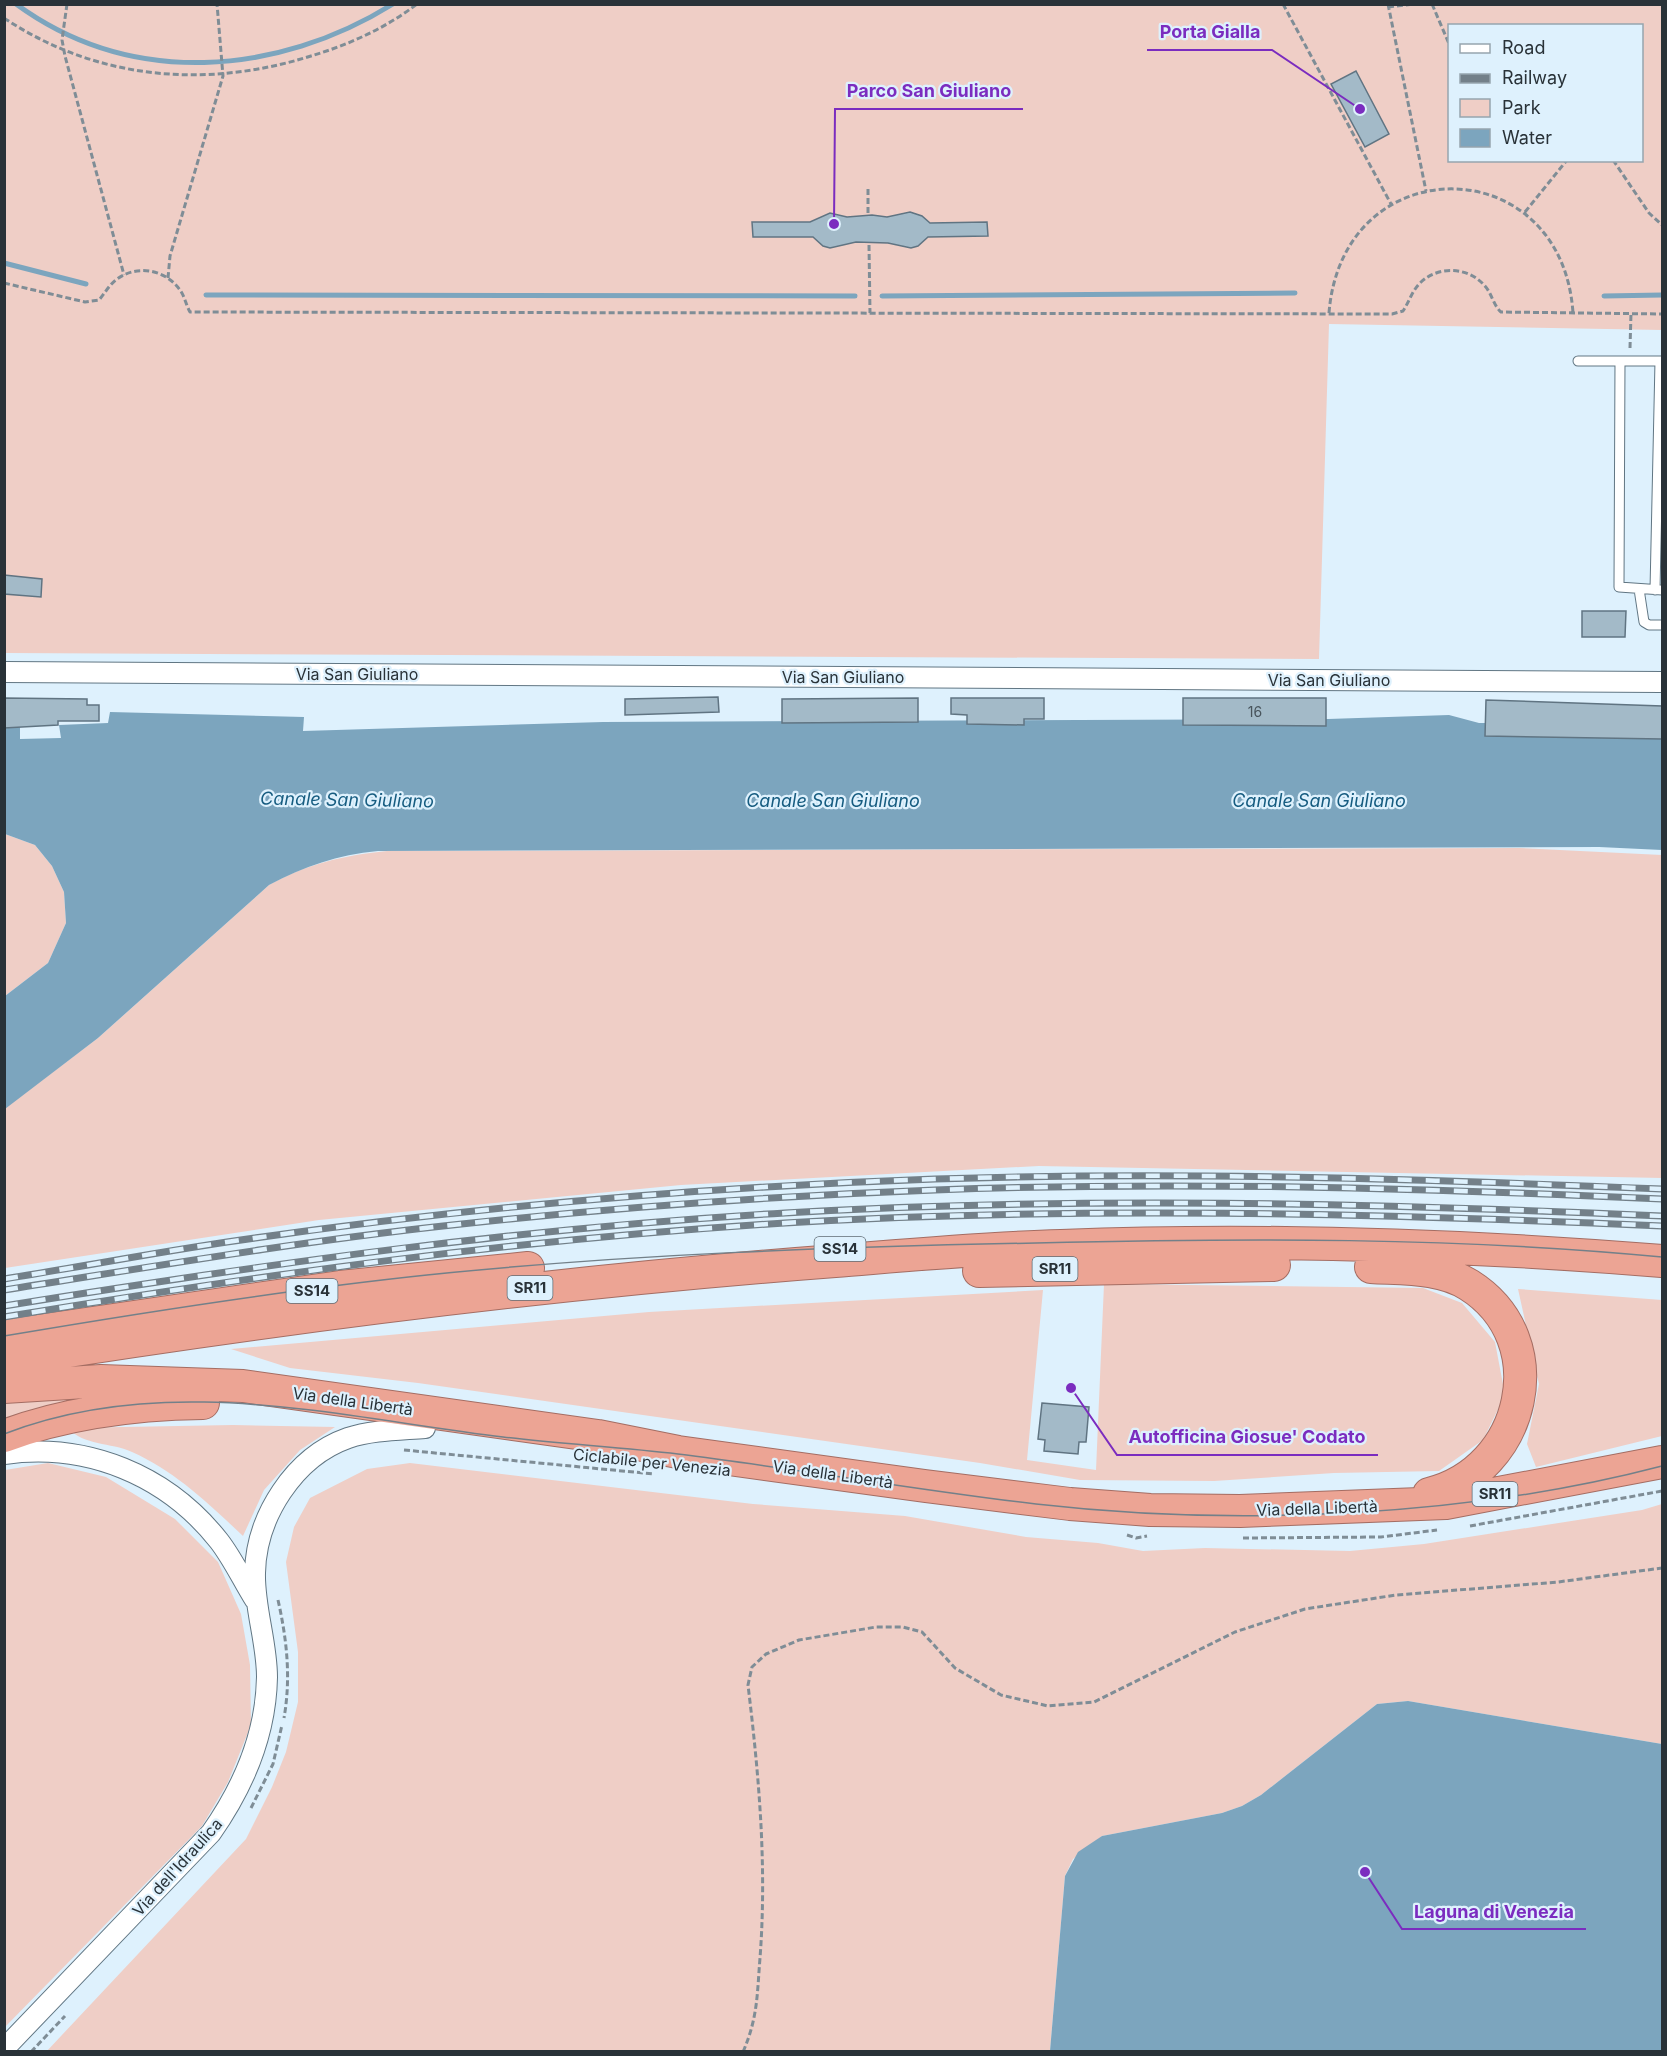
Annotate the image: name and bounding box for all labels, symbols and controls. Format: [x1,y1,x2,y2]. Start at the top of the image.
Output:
callout: Porta Gialla [1147,14,1272,50]
text: Porta Gialla [1160,21,1260,42]
legend [1448,24,1643,162]
text: Road [1502,37,1545,58]
text: Railway [1502,67,1567,88]
callout: Parco San Giuliano [835,73,1023,109]
text: Parco San Giuliano [847,80,1011,101]
text: Park [1502,97,1541,118]
text: Water [1502,127,1552,148]
street label: Via San Giuliano [296,664,418,684]
street label: Via San Giuliano [782,667,904,687]
street label: Via San Giuliano [1268,670,1390,690]
house number: 16 [1248,703,1262,720]
water label: Canale San Giuliano [260,787,434,812]
water label: Canale San Giuliano [746,790,920,811]
water label: Canale San Giuliano [1232,790,1406,811]
road number: SS14 [814,1237,866,1261]
road number: SR11 [1032,1257,1078,1281]
road number: SR11 [508,1276,552,1300]
road number: SS14 [286,1279,338,1303]
street label: Via della Libertà [292,1383,414,1419]
callout: Autofficina Giosue' Codato [1117,1419,1378,1455]
text: Autofficina Giosue' Codato [1128,1426,1366,1447]
street label: Ciclabile per Venezia [572,1444,732,1480]
street label: Via della Libertà [772,1456,894,1492]
road number: SR11 [1472,1482,1518,1506]
street label: Via della Libertà [1256,1496,1378,1520]
street label: Via dell'Idraulica [128,1814,226,1920]
callout: Laguna di Venezia [1402,1893,1586,1929]
text: Laguna di Venezia [1414,1901,1574,1922]

